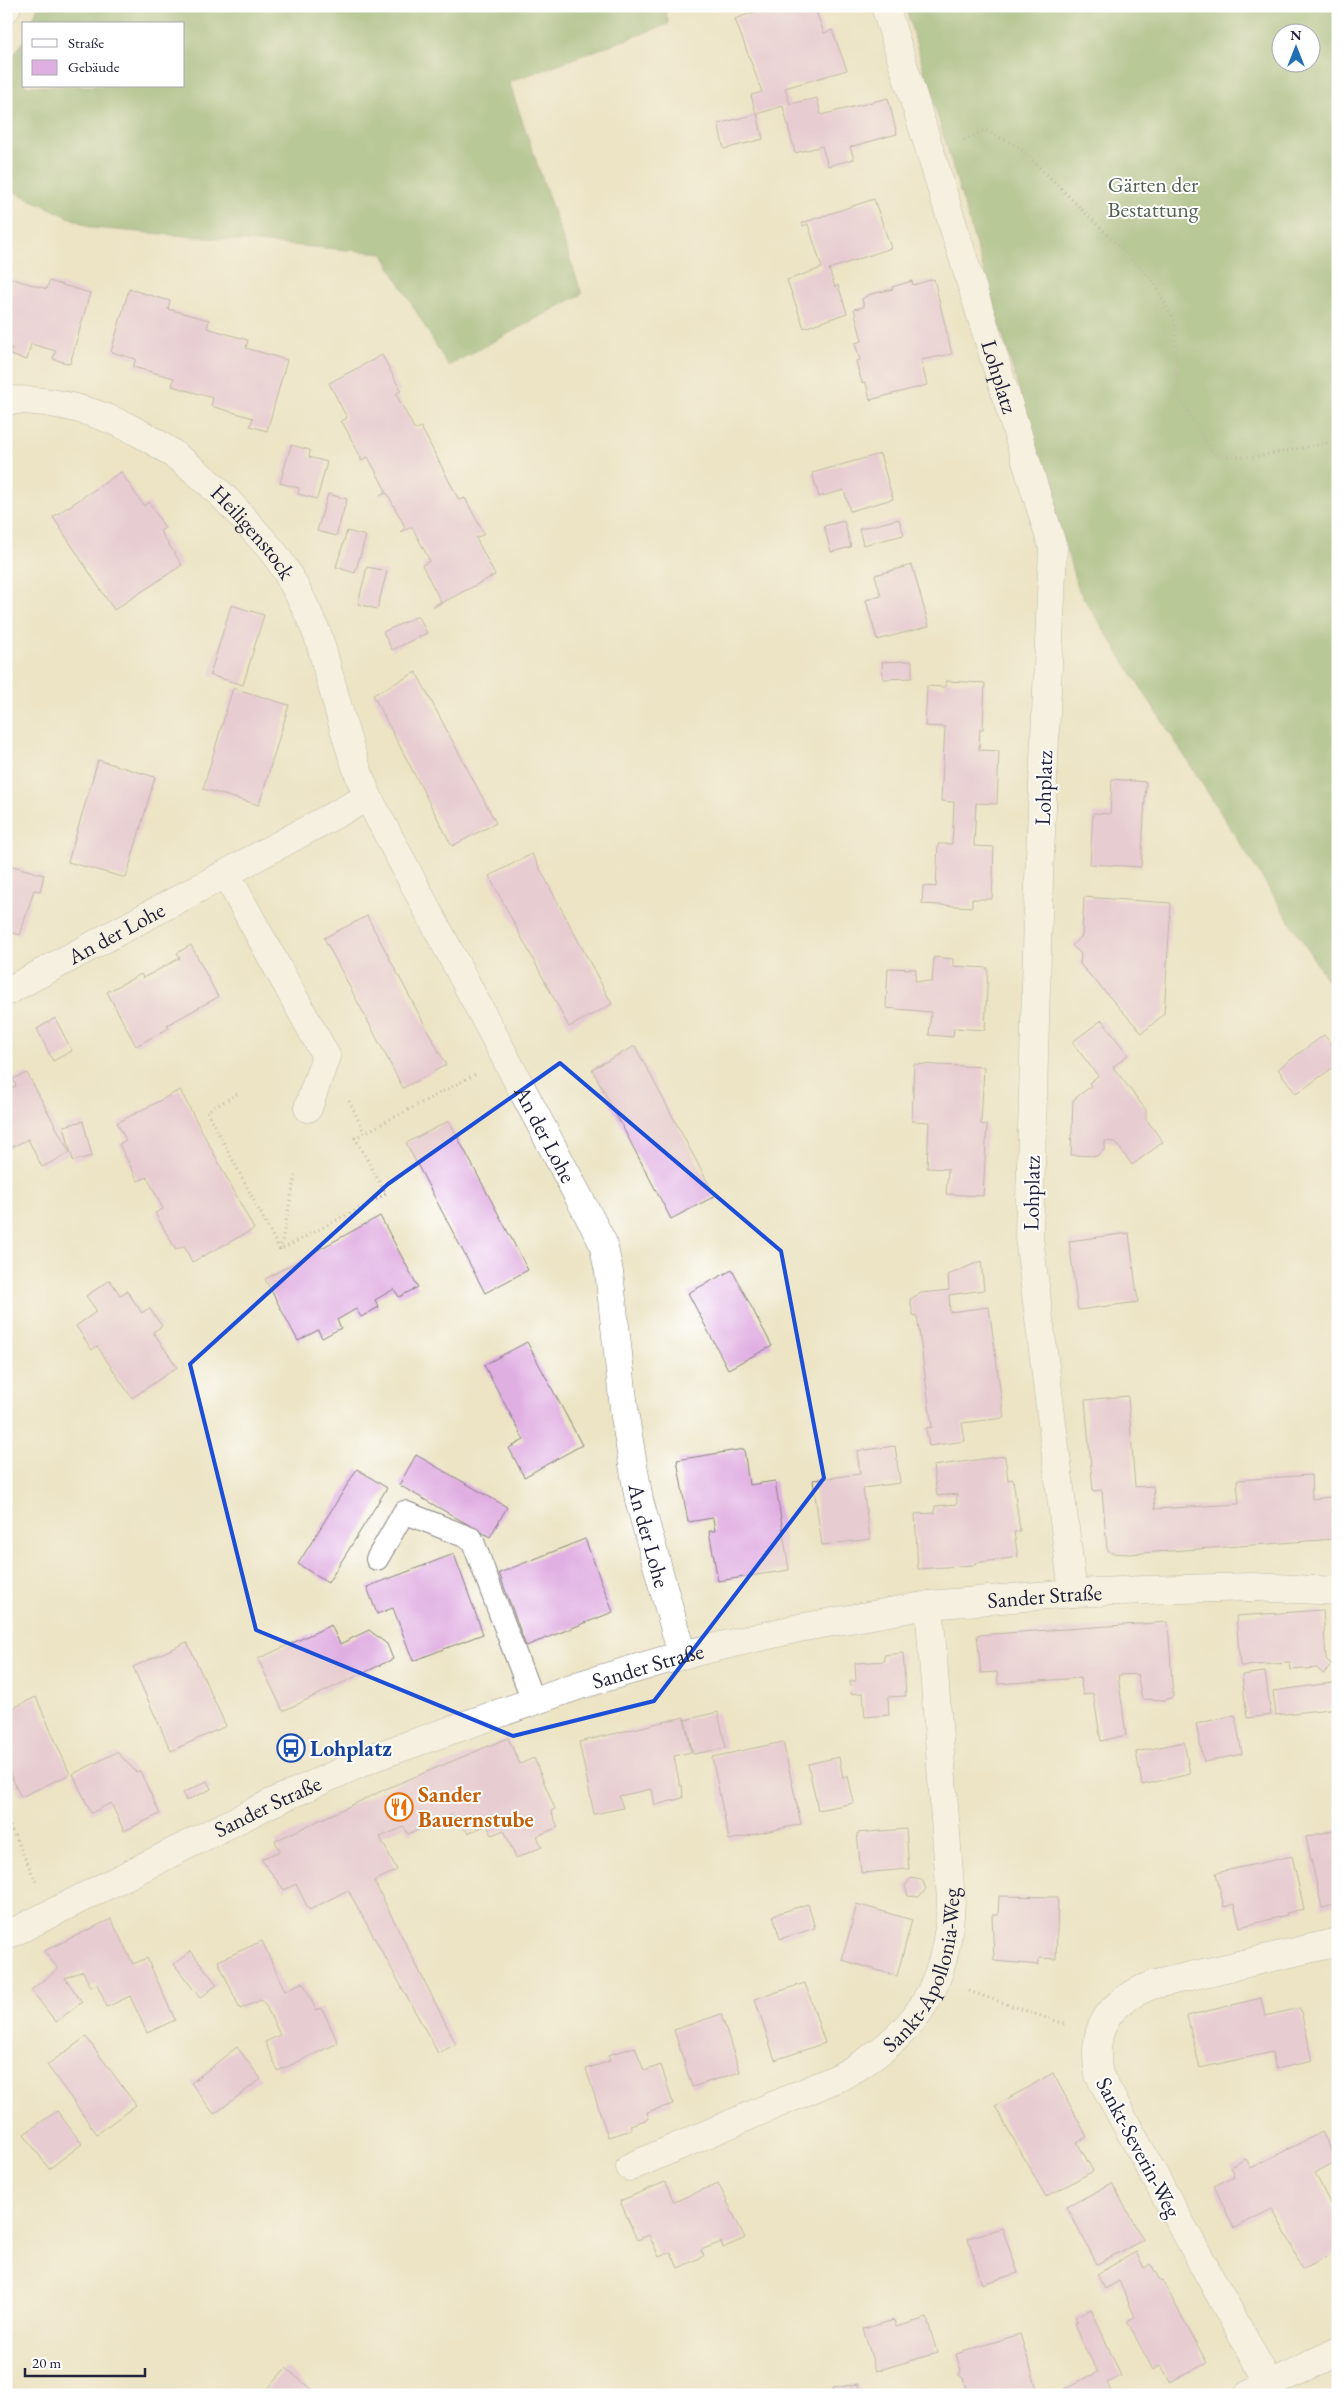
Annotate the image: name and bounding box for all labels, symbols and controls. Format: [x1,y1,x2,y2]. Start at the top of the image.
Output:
legend [22,22,185,88]
north arrow [1272,22,1322,72]
text: N [1290,26,1302,44]
text: Straße [68,33,104,52]
text: Gebäude [68,57,120,76]
park label: Gärten der Bestattung [1108,170,1199,224]
street label: Lohplatz [974,337,1025,418]
street label: Heiligenstock [204,478,302,585]
street label: Lohplatz [1028,749,1059,826]
street label: An der Lohe [62,895,170,972]
street label: An der Lohe [507,1080,583,1188]
street label: Lohplatz [1016,1155,1047,1231]
street label: An der Lohe [621,1481,677,1591]
street label: Sander Straße [986,1578,1103,1615]
street label: Sander Straße [588,1636,707,1696]
bus stop icon: Lohplatz [276,1733,306,1763]
place label: Lohplatz [310,1734,392,1763]
street label: Sander Straße [209,1769,326,1844]
place label: Sander Bauernstube [418,1780,534,1834]
restaurant icon: Sander Bauernstube [384,1792,414,1822]
street label: Sankt-Apollonia-Weg [876,1887,966,2059]
street label: Sankt-Severin-Weg [1089,2072,1188,2223]
scale bar [25,2346,145,2378]
text: 20 m [32,2353,61,2372]

